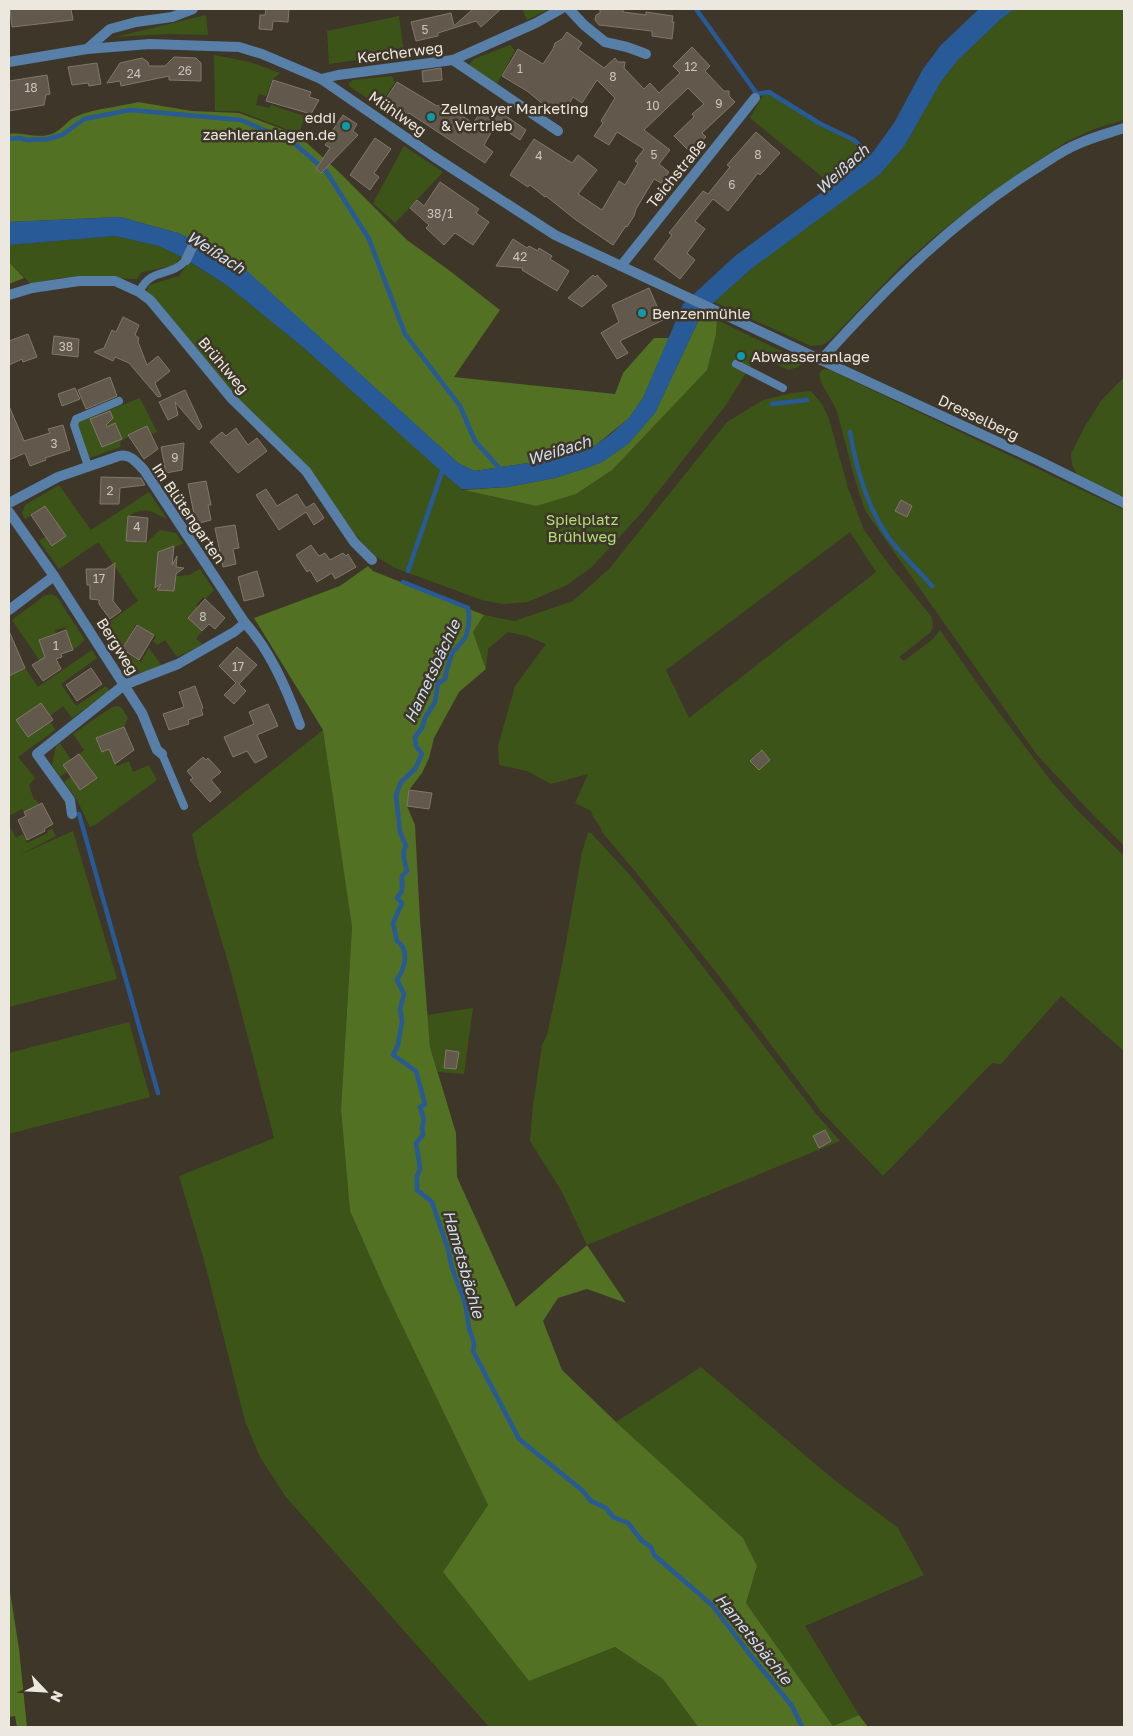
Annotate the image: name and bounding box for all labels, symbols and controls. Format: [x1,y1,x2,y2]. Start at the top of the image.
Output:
house number: 5 [422,22,429,37]
street label: Kercherweg [356,38,444,66]
house number: 12 [685,59,697,74]
house number: 1 [517,61,523,76]
house number: 26 [178,63,192,78]
house number: 24 [127,66,141,81]
house number: 8 [609,69,617,84]
house number: 18 [24,80,38,95]
street label: Mühlweg [366,87,430,139]
house number: 9 [715,96,723,111]
house number: 10 [646,98,660,113]
place label: Zellmayer Marketing & Vertrieb [441,99,588,134]
place label: eddi zaehleranlagen.de [203,108,336,143]
marker: Zellmayer Marketing & Vertrieb [425,111,437,123]
marker: eddi zaehleranlagen.de [340,120,352,132]
street label: Teichstraße [643,135,709,211]
water label: Weißach [811,139,874,198]
house number: 5 [651,147,658,162]
house number: 8 [754,147,762,162]
house number: 4 [535,148,543,163]
house number: 6 [728,177,736,192]
house number: 38/1 [427,206,453,221]
water label: Weißach [183,226,250,278]
house number: 42 [513,249,527,264]
place label: Benzenmühle [652,304,751,322]
marker: Benzenmühle [636,307,648,319]
street label: Brühlweg [195,333,253,397]
house number: 38 [59,339,73,354]
place label: Abwasseranlage [751,347,870,365]
marker: Abwasseranlage [735,350,747,362]
street label: Dresselberg [936,390,1022,444]
water label: Weißach [525,431,594,469]
house number: 3 [50,436,58,451]
house number: 9 [171,450,179,465]
street label: Im Blütengarten [149,459,229,567]
house number: 2 [107,483,114,498]
park label: Spielplatz Brühlweg [546,510,619,545]
house number: 4 [133,519,141,534]
house number: 17 [93,571,105,586]
house number: 8 [199,609,207,624]
street label: Bergweg [94,614,142,678]
water label: Hametsbächle [399,615,465,726]
house number: 1 [53,638,59,653]
house number: 17 [232,659,244,674]
water label: Hametsbächle [439,1208,489,1322]
water label: Hametsbächle [711,1589,798,1690]
north arrow [20,1666,70,1716]
text: N [47,1688,67,1705]

